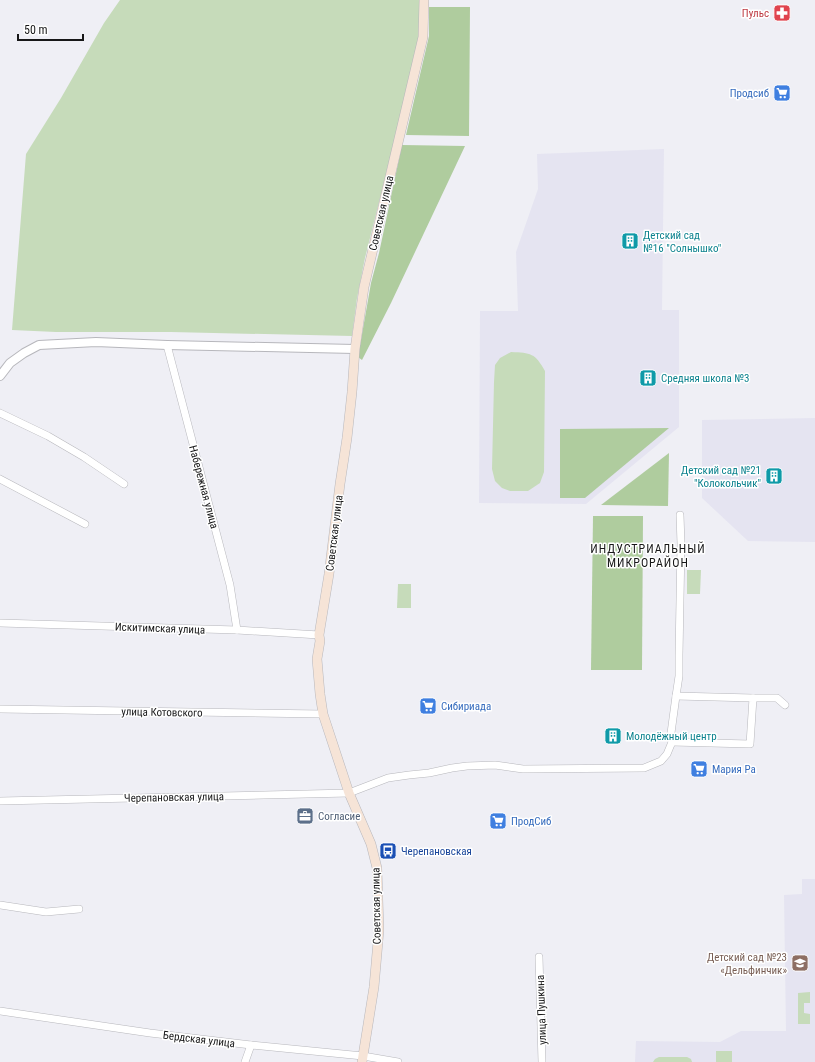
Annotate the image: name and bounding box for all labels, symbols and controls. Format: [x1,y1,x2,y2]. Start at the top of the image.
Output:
pharmacy icon: Пульс [772,3,792,23]
place label: Пульс [742,7,769,20]
scale bar [18,16,83,42]
text: 50 m [24,23,48,37]
supermarket icon: Продсиб [772,83,792,103]
place label: Продсиб [730,87,769,100]
street label: Советская улица [367,174,396,252]
place label: Детский сад №16 "Солнышко" [643,229,721,255]
building icon: Детский сад №16 "Солнышко" [620,231,640,251]
building icon: Средняя школа №3 [638,368,658,388]
place label: Средняя школа №3 [661,372,749,385]
street label: Набережная улица [186,444,221,530]
place label: Детский сад №21 "Колокольчик" [681,464,761,490]
building icon: Детский сад №21 "Колокольчик" [764,466,784,486]
street label: Советская улица [323,494,346,572]
district label: ИНДУСТРИАЛЬНЫЙ МИКРОРАЙОН [590,541,706,570]
street label: Искитимская улица [115,620,205,637]
supermarket icon: Сибириада [418,696,438,716]
place label: Сибириада [441,700,491,713]
street label: улица Котовского [121,705,203,720]
building icon: Молодёжный центр [603,726,623,746]
place label: Молодёжный центр [626,730,717,743]
supermarket icon: Мария Ра [689,759,709,779]
place label: Мария Ра [712,763,756,776]
street label: Черепановская улица [124,790,224,805]
office icon: Согласие [295,806,315,826]
place label: Согласие [318,810,360,823]
supermarket icon: ПродСиб [488,811,508,831]
place label: ПродСиб [511,815,551,828]
bus stop icon: Черепановская [378,841,398,861]
place label: Черепановская [401,845,472,858]
street label: Советская улица [369,868,384,944]
place label: Детский сад №23 «Дельфинчик» [707,951,787,977]
school or university icon: Детский сад №23 «Дельфинчик» [790,953,810,973]
street label: улица Пушкина [534,975,549,1045]
street label: Бердская улица [162,1029,236,1050]

